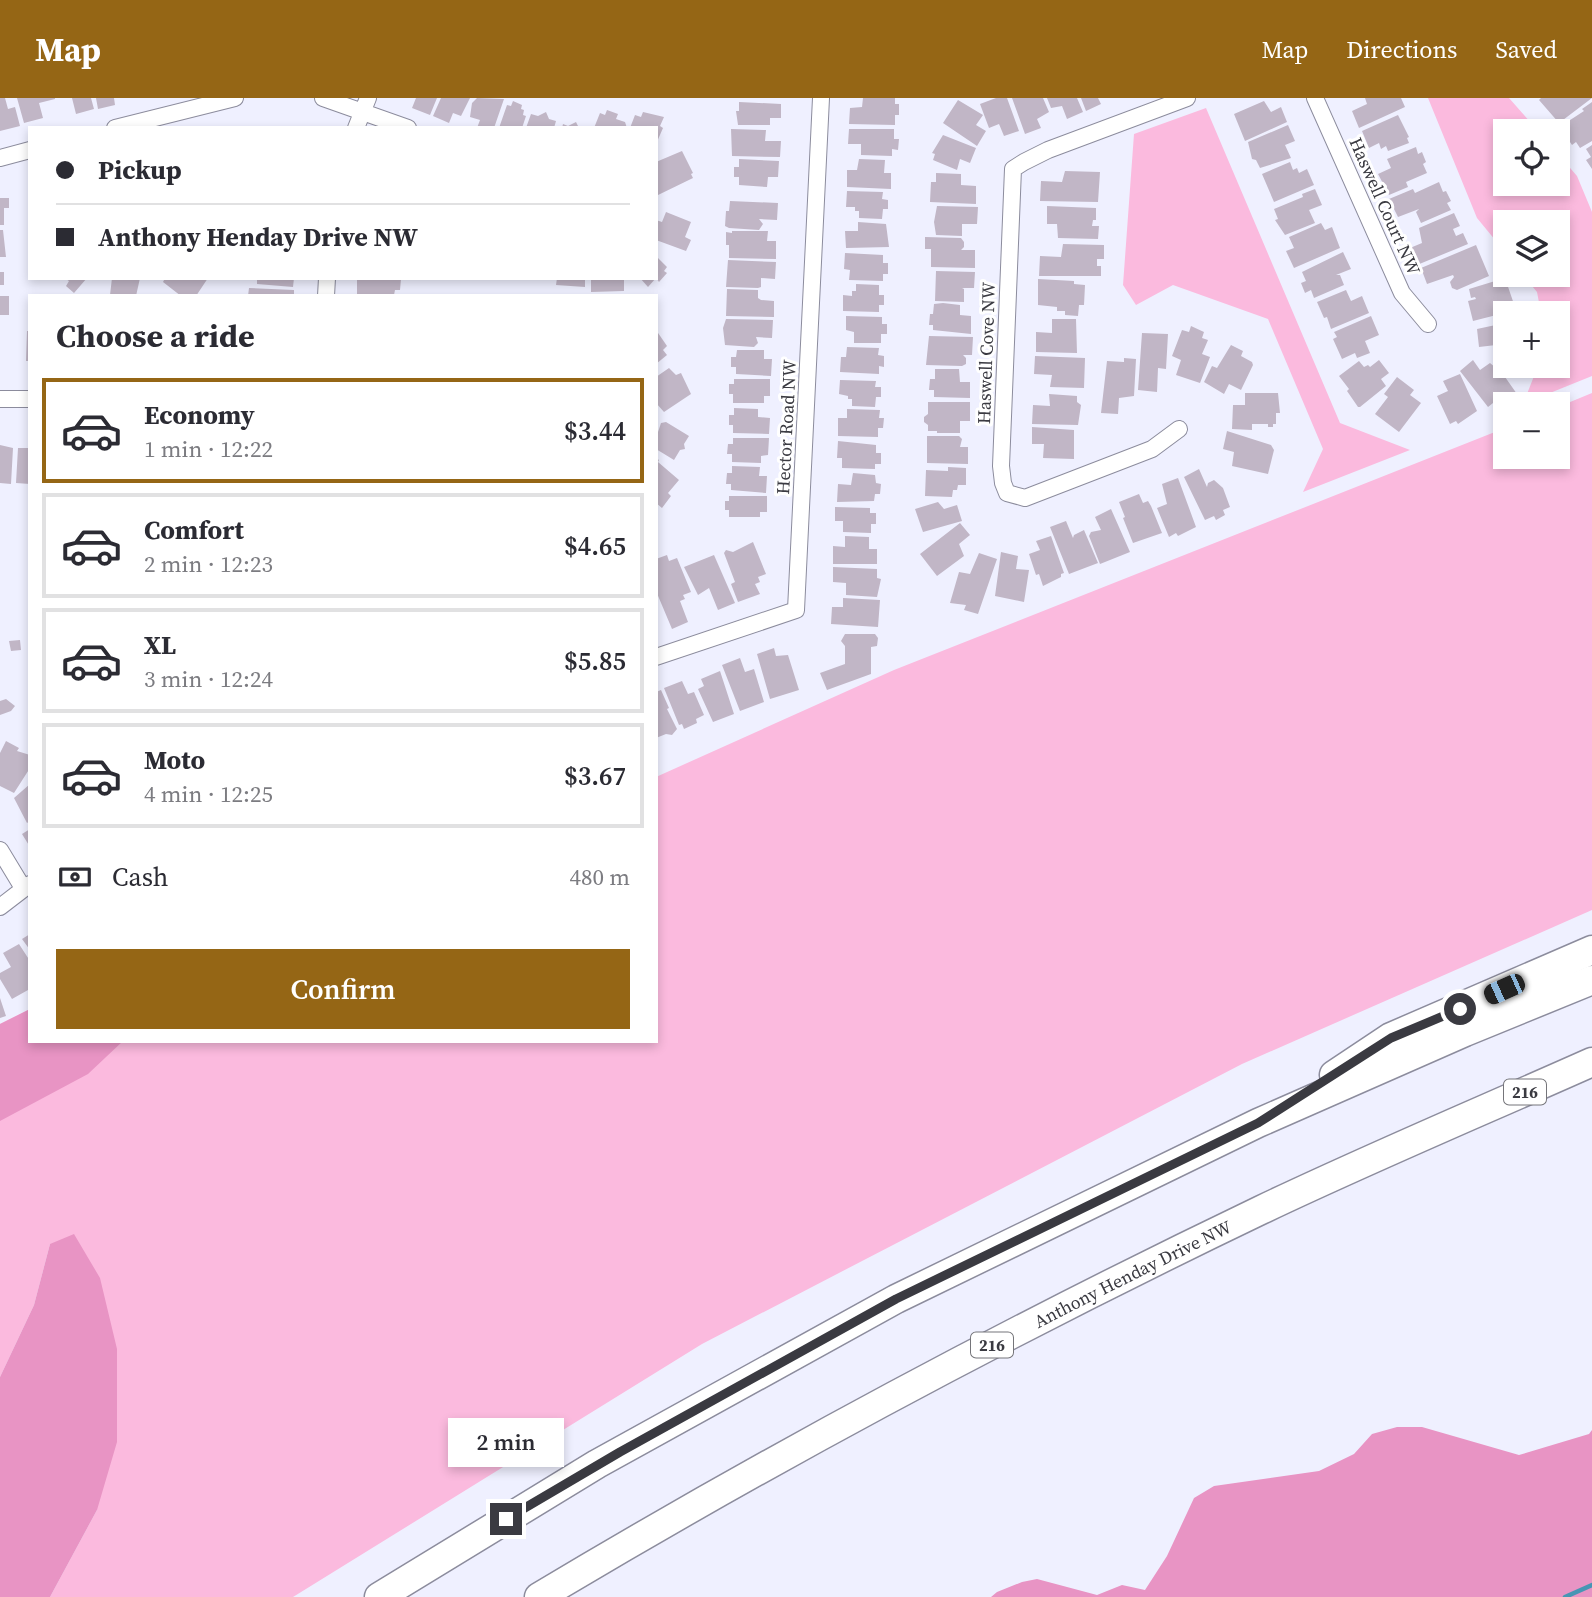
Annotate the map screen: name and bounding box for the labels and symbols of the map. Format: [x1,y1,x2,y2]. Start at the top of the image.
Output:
street label: Haswell Court NW [1343,133,1427,279]
street label: Haswell Cove NW [971,281,1001,424]
street label: Hector Road NW [770,358,802,495]
car [1481,971,1528,1007]
route start [1444,993,1476,1025]
road number: 216 [1504,1080,1546,1104]
street label: Anthony Henday Drive NW [1029,1213,1236,1333]
road number: 216 [971,1332,1013,1358]
callout: 2 min [448,1418,564,1466]
route end [490,1503,522,1535]

